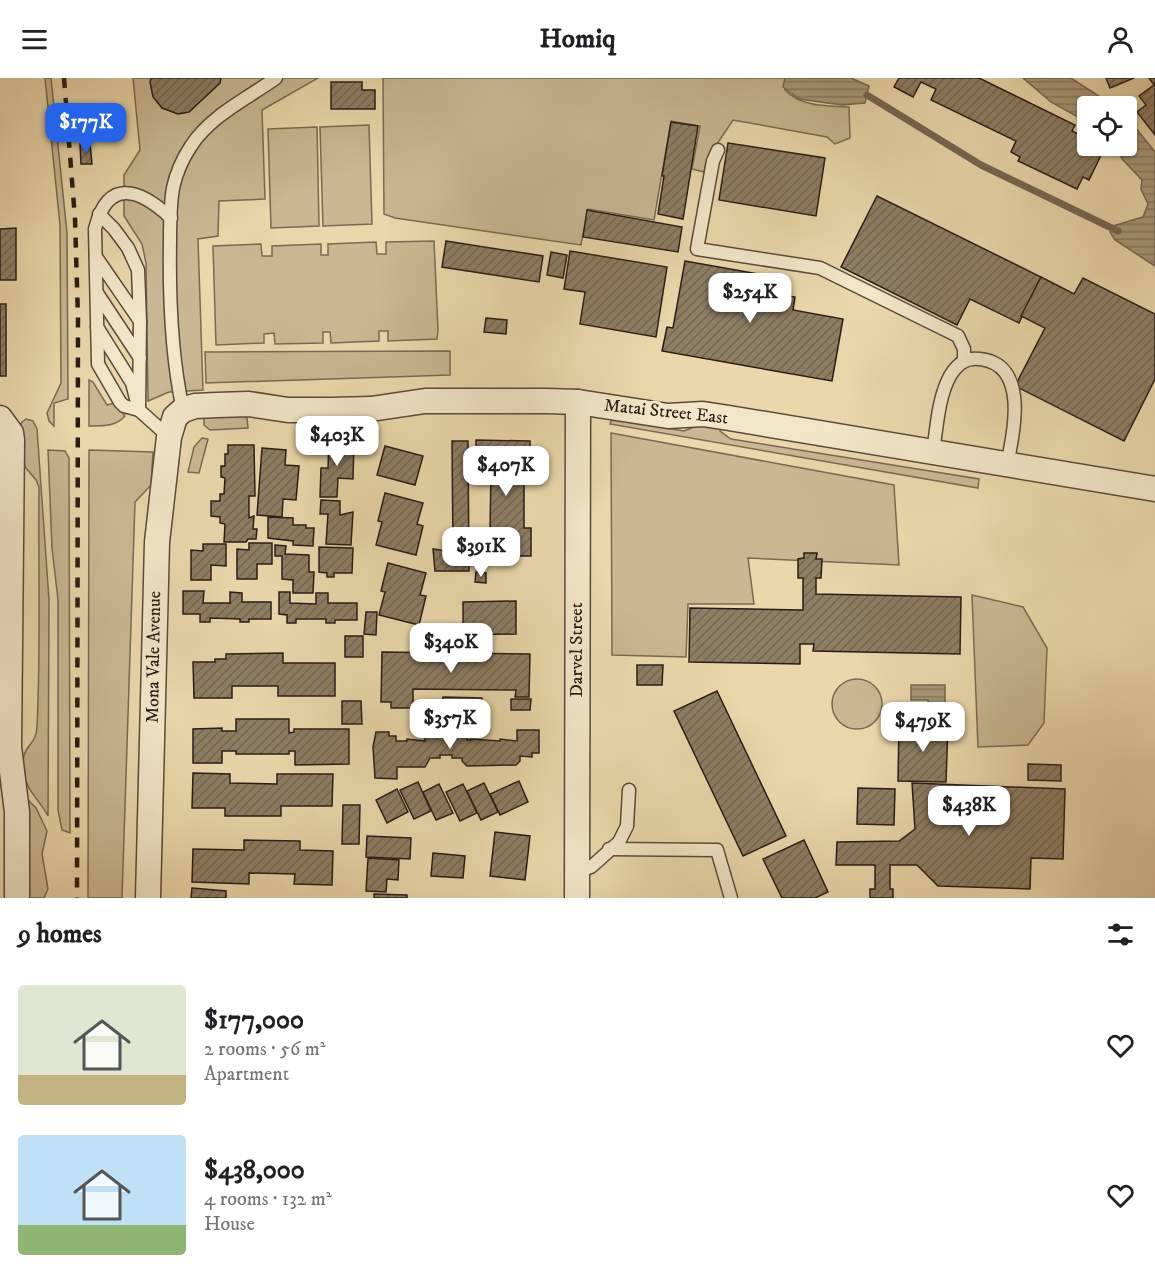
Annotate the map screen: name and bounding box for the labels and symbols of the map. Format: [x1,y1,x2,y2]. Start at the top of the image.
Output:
pin: $177K [44,103,128,154]
pin: $254K [708,273,792,324]
street label: Matai Street East [603,395,729,429]
pin: $403K [295,416,379,467]
pin: $407K [464,446,548,497]
pin: $391K [439,527,523,578]
street label: Mona Vale Avenue [142,591,166,723]
street label: Darvel Street [566,602,588,698]
pin: $340K [409,623,493,674]
pin: $357K [408,699,492,750]
pin: $479K [881,702,965,753]
pin: $438K [927,786,1011,837]

